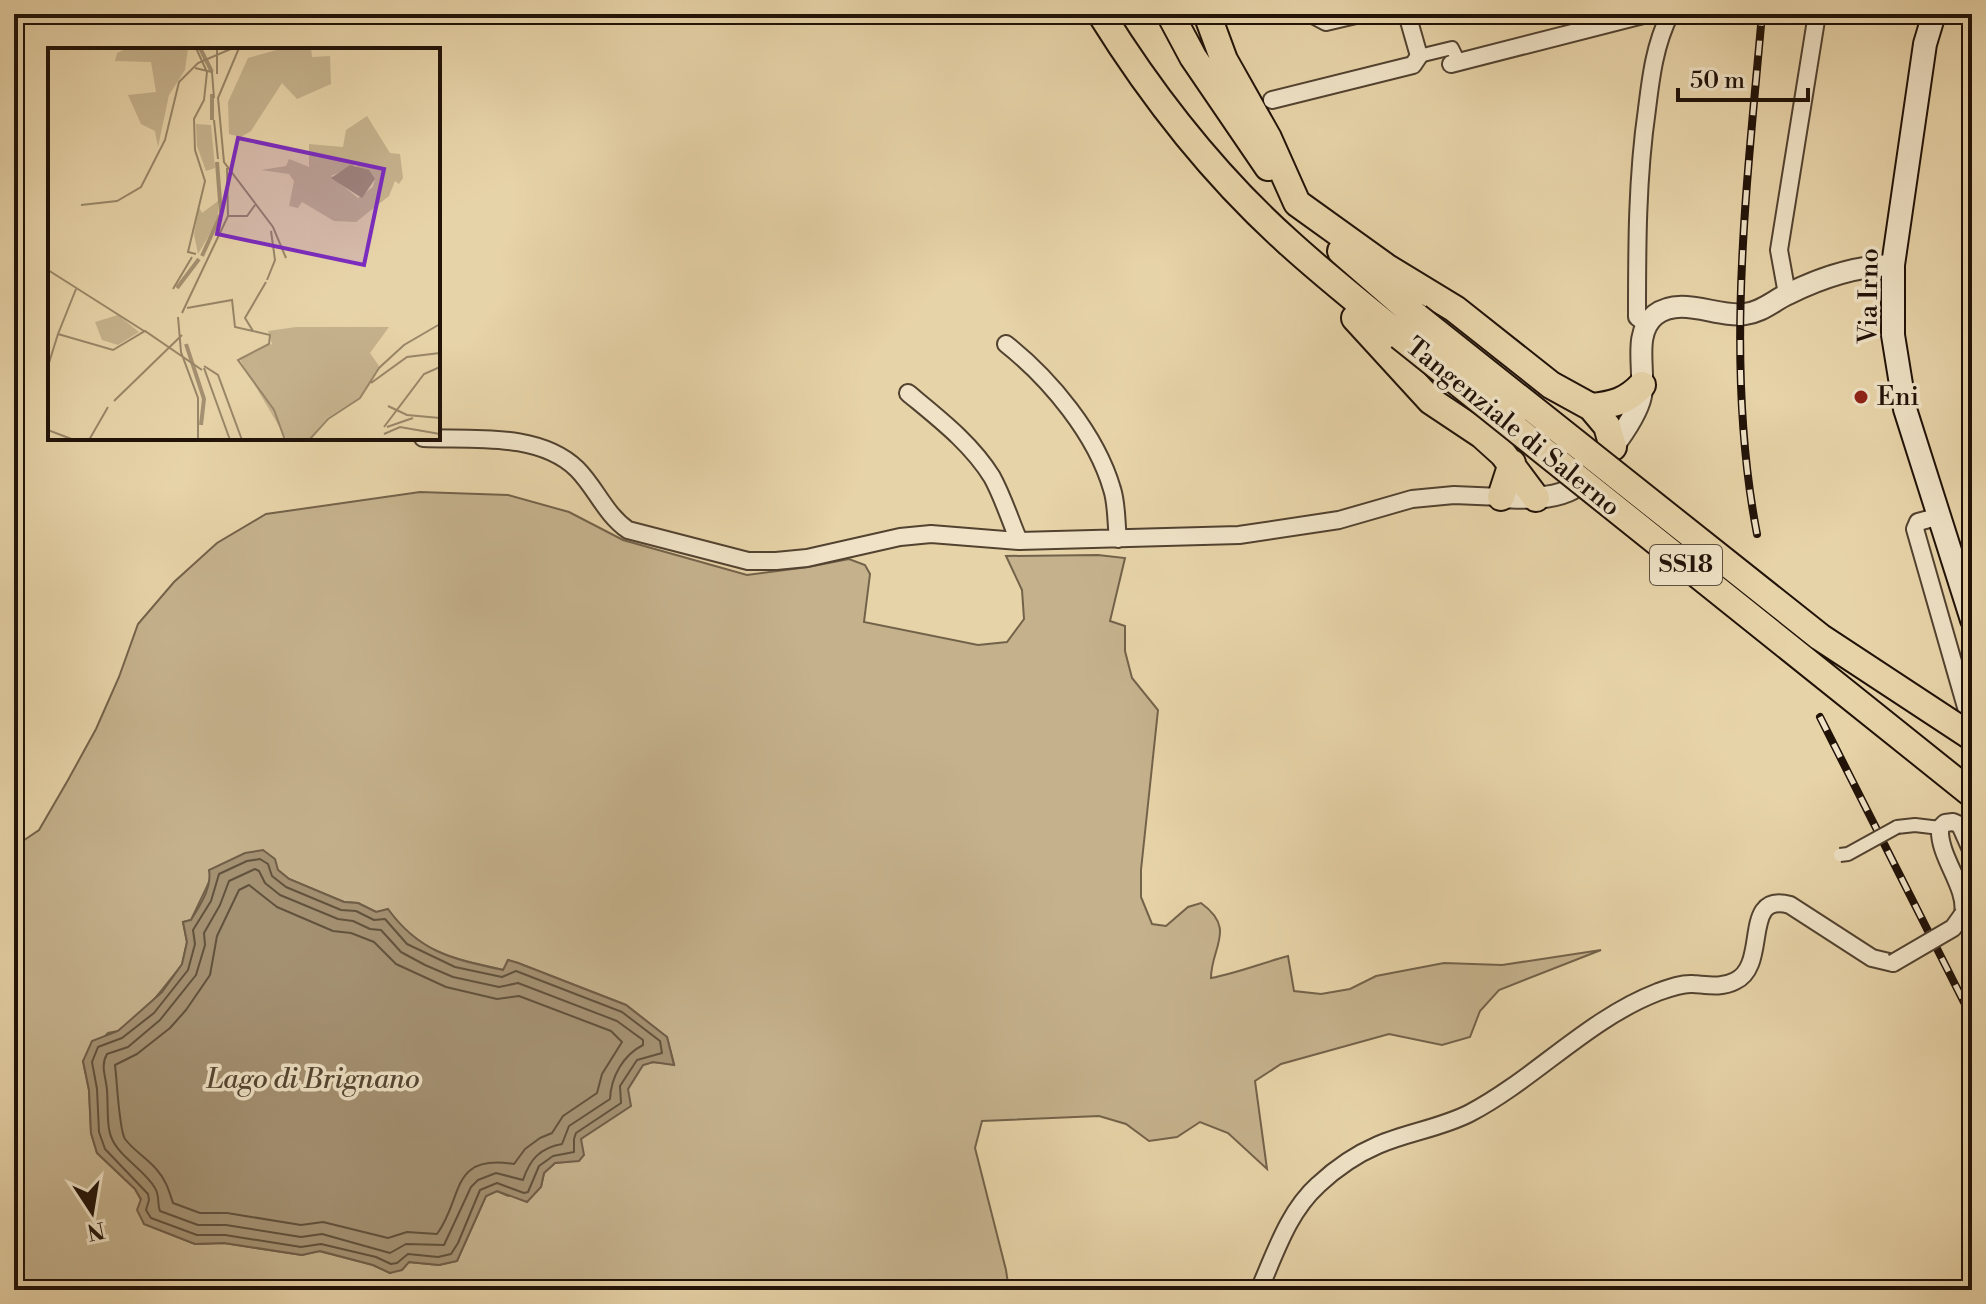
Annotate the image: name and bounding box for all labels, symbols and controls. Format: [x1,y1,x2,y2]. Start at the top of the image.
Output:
inset map [48,48,440,440]
scale bar [1678,52,1808,102]
text: 50 m [1690,66,1745,96]
street label: Via Irno [1852,248,1886,345]
street label: Tangenziale di Salerno [1399,331,1627,523]
place label: Eni [1877,381,1919,413]
marker: Eni [1852,388,1870,406]
road number: SS18 [1650,545,1722,585]
water label: Lago di Brignano [205,1062,420,1097]
north arrow [52,1172,132,1252]
text: N [84,1215,107,1245]

